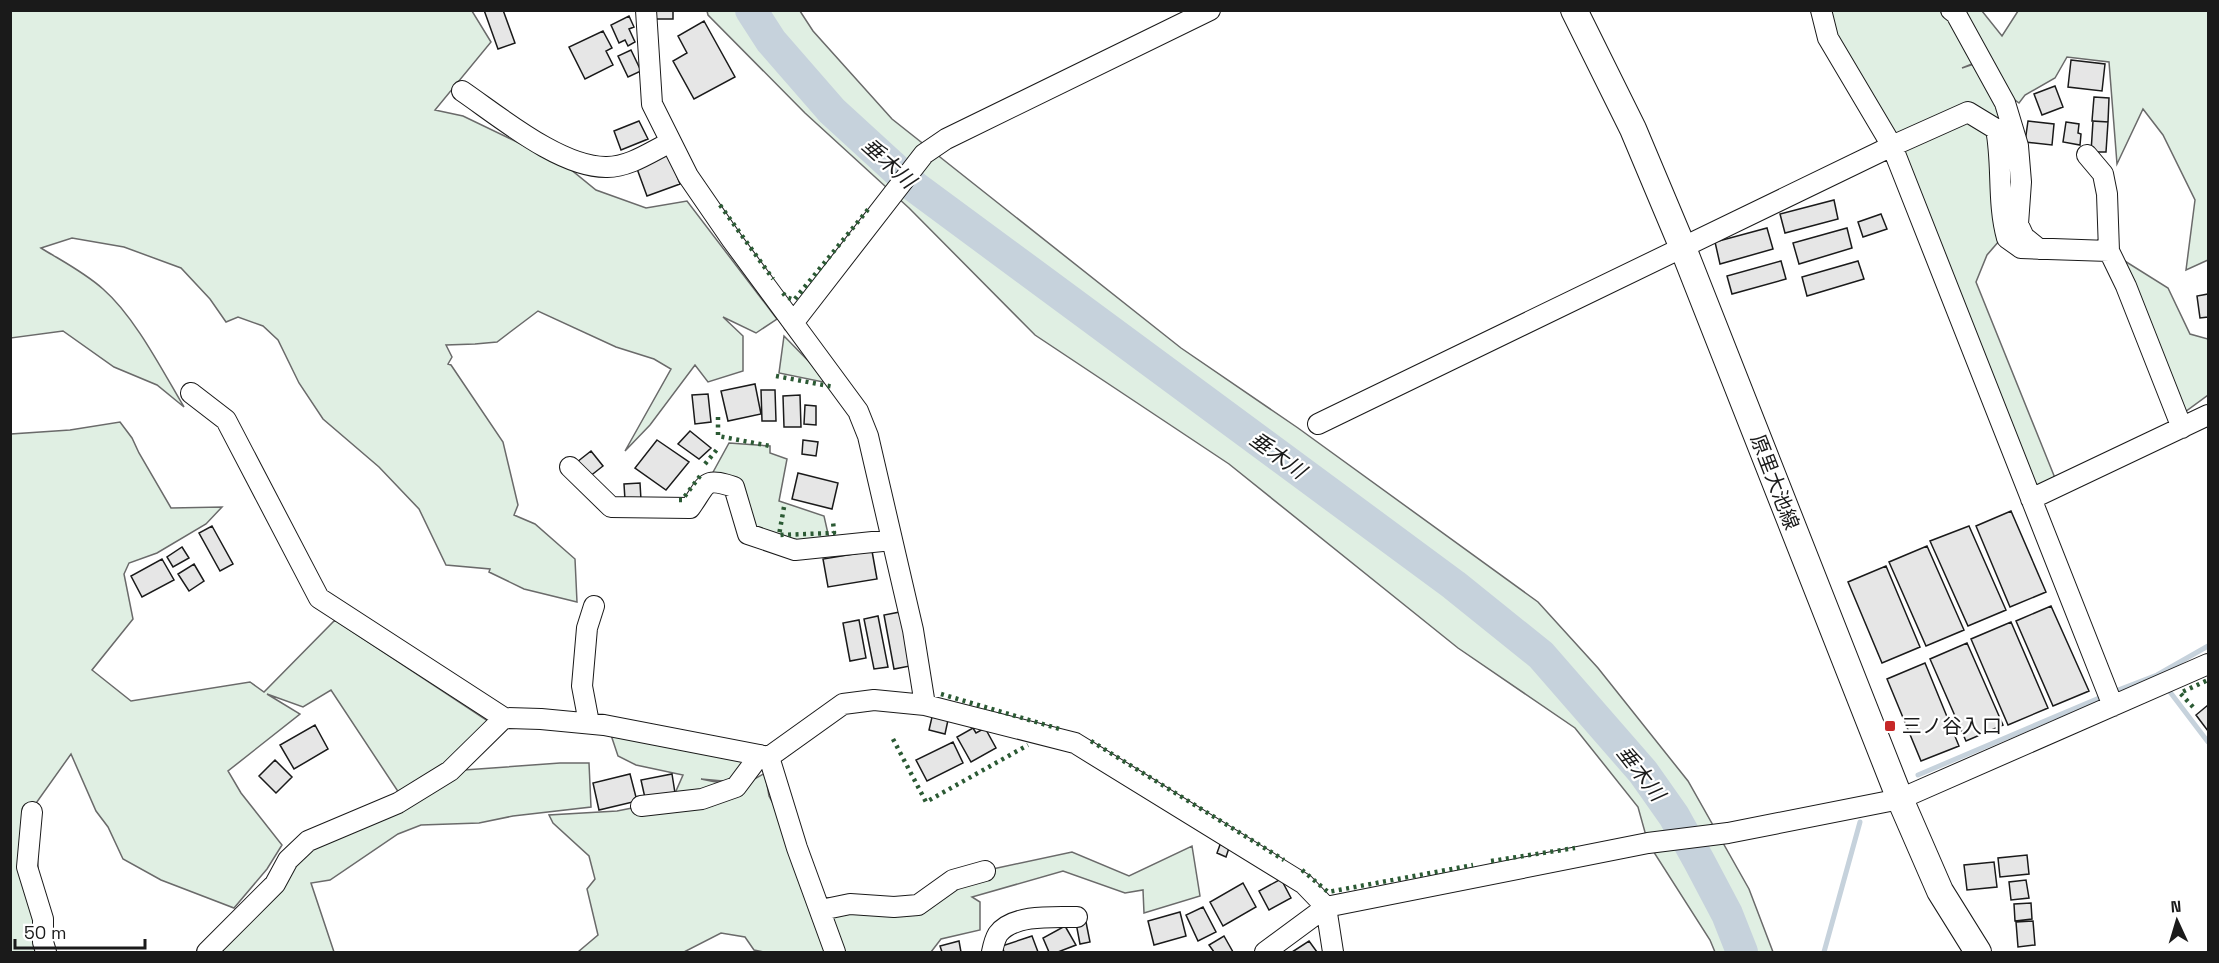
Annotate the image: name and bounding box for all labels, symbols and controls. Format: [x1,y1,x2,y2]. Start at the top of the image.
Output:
water label: 垂木川 [857,132,923,195]
water label: 垂木川 [1245,426,1313,486]
street label: 原里大池線 [1745,431,1805,533]
place label: 三ノ谷入口 [1902,713,2002,739]
marker: 三ノ谷入口 [1883,719,1897,733]
water label: 垂木川 [1611,740,1672,808]
north arrow [2147,891,2207,951]
text: N [2170,896,2182,917]
scale bar [15,912,146,950]
text: 50 m [24,921,66,944]

